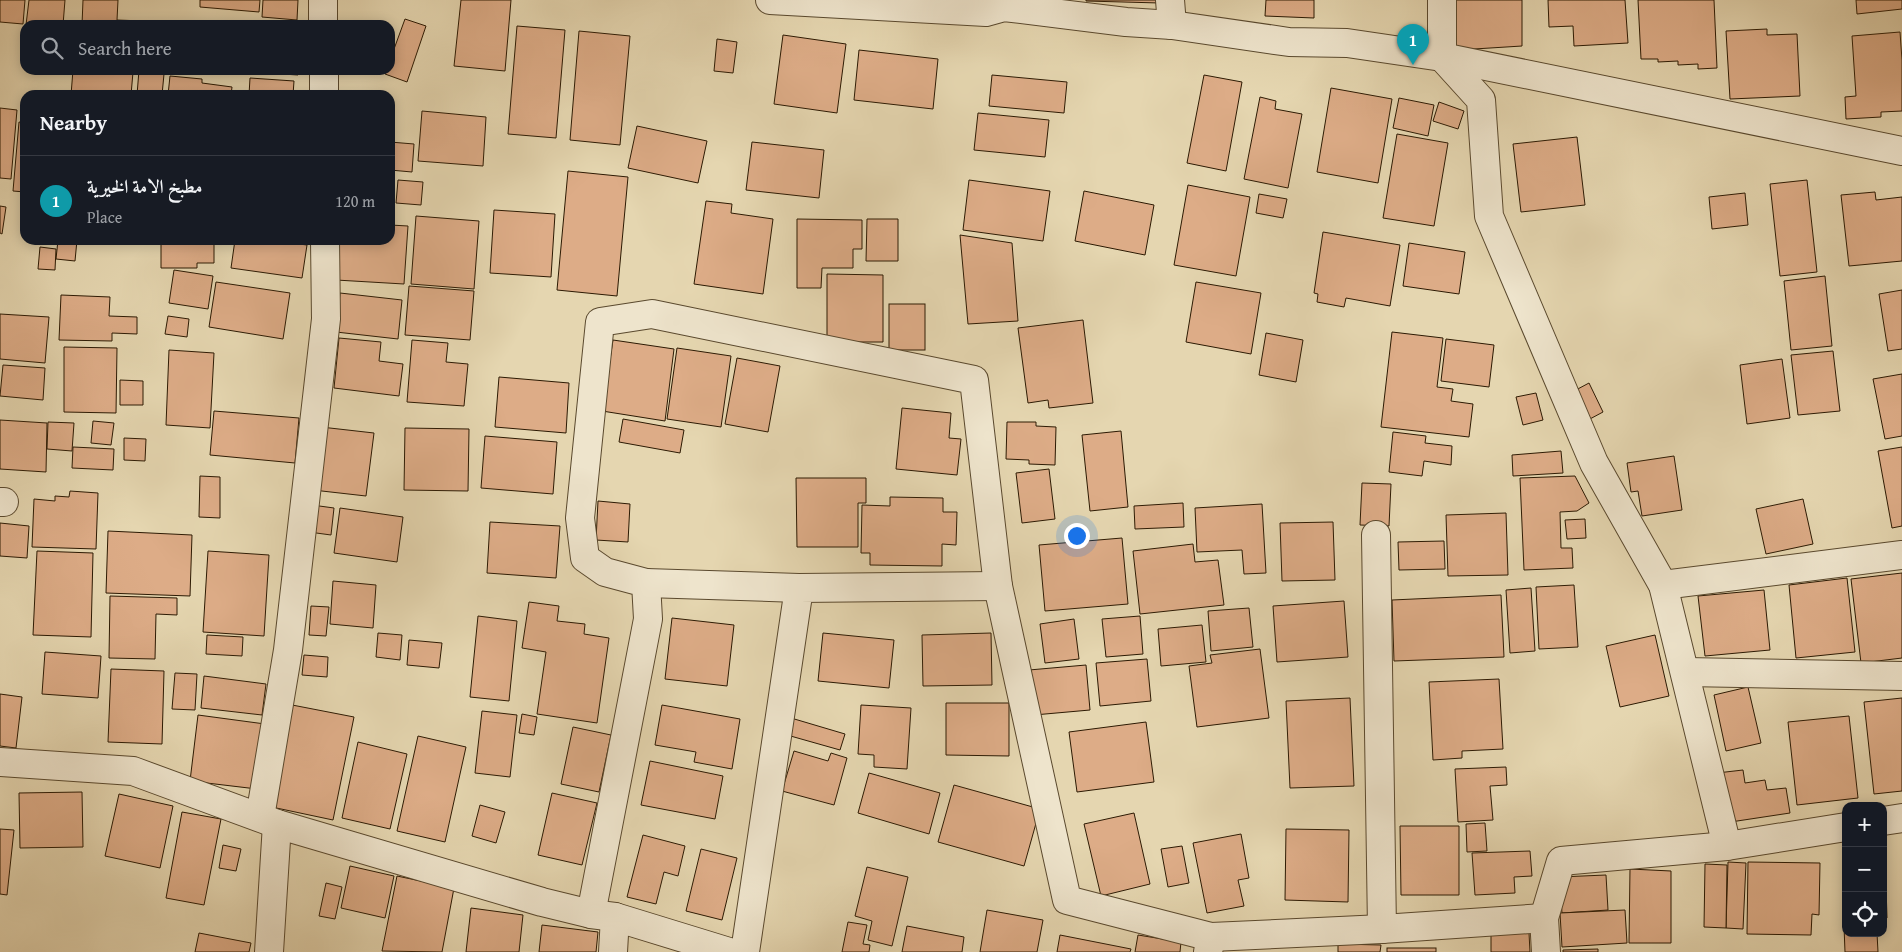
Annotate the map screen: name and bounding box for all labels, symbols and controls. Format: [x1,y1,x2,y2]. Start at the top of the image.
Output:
search box [20,20,395,75]
pin: 1 [1397,24,1429,65]
icon: search [38,34,66,62]
text: Search here [78,34,172,62]
text: Nearby [40,107,107,138]
text: مطبخ الامة الخيرية [87,172,202,200]
text: 1 [52,189,60,213]
text: 120 m [335,189,375,213]
text: Place [87,205,122,229]
your location [1064,523,1090,549]
map controls [1842,802,1887,937]
button: + [1842,802,1887,847]
button: − [1842,847,1887,892]
button: locate [1842,892,1887,937]

